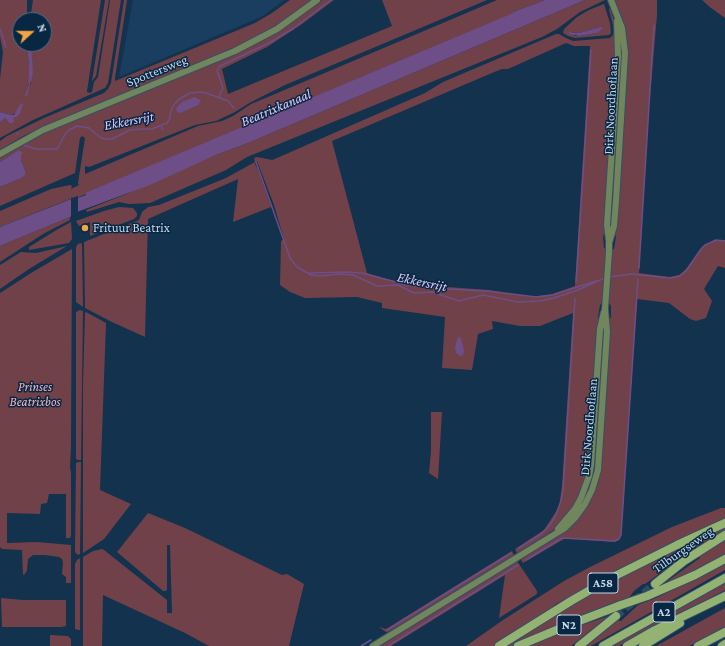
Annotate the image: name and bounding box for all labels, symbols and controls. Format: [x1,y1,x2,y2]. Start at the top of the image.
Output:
north arrow [12,12,52,52]
text: N [35,22,49,34]
street label: Spottersweg [124,52,190,90]
street label: Dirk Noordhoflaan [601,57,621,155]
water label: Beatrixkanaal [238,86,314,130]
water label: Ekkersrijt [103,108,155,134]
place label: Frituur Beatrix [93,220,170,236]
marker: Frituur Beatrix [80,223,90,233]
water label: Ekkersrijt [396,269,448,295]
street label: Dirk Noordhoflaan [577,378,601,476]
park label: Prinses Beatrixbos [10,379,60,410]
street label: Tilburgseweg [650,523,716,577]
road number: A58 [588,573,618,593]
road number: A2 [653,602,675,622]
road number: N2 [557,615,581,635]

